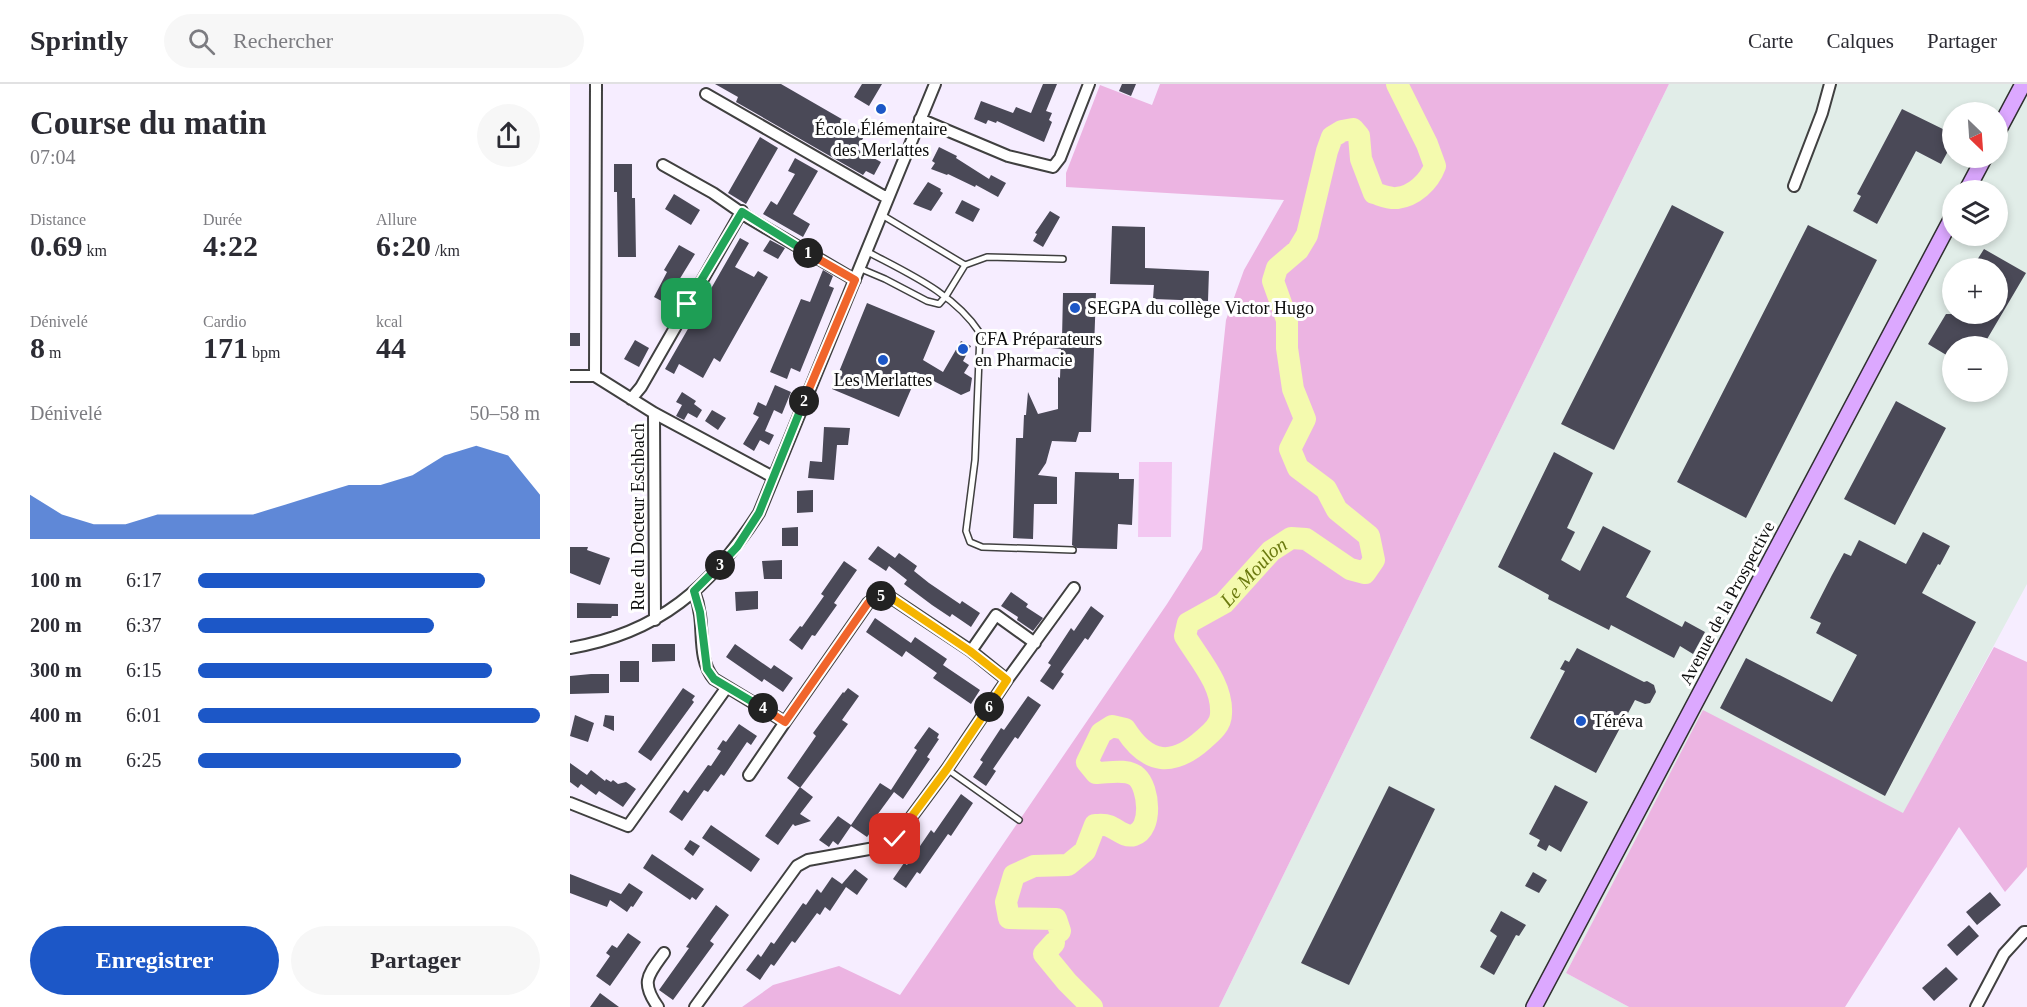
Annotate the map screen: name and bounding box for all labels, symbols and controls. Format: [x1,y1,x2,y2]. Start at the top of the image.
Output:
search box [164,14,584,68]
text: Sprintly [30,25,128,56]
icon: search [185,25,218,58]
text: Rechercher [233,28,333,53]
text: Carte [1748,29,1793,53]
text: Calques [1826,29,1894,53]
text: Partager [1927,29,1997,53]
marker: École Élémentaire des Merlattes [874,102,888,116]
north arrow [1942,102,2008,168]
map controls [1942,102,2008,402]
button: share [477,104,540,167]
text: Course du matin [30,105,267,141]
place label: École Élémentaire des Merlattes [815,118,947,160]
text: 07:04 [30,146,76,168]
button: layers [1942,180,2008,246]
text: Distance [30,211,86,228]
text: Durée [203,211,242,228]
text: Allure [376,211,417,228]
text: 0.69 [30,229,83,262]
text: 4:22 [203,229,258,262]
text: 6:20 [376,229,431,262]
pin: 1 [793,238,823,268]
text: km [83,242,107,259]
text: /km [431,242,460,259]
text: 1 [804,244,812,261]
button: + [1942,258,2008,324]
pin [661,278,712,329]
icon: arrive [670,287,703,320]
place label: SEGPA du collège Victor Hugo [1087,298,1314,318]
marker: SEGPA du collège Victor Hugo [1068,301,1082,315]
text: Dénivelé [30,313,88,330]
text: Cardio [203,313,247,330]
text: kcal [376,313,403,330]
place label: CFA Préparateurs en Pharmacie [975,329,1102,370]
text: 8 [30,331,45,364]
text: 171 [203,331,248,364]
text: 44 [376,331,406,364]
button: − [1942,336,2008,402]
marker: CFA Préparateurs en Pharmacie [956,342,970,356]
text: m [45,344,61,361]
text: bpm [248,344,280,361]
marker: Les Merlattes [876,353,890,367]
place label: Les Merlattes [834,370,932,390]
pin: 2 [789,386,819,416]
text: 2 [800,392,808,409]
text: Dénivelé [30,402,102,424]
text: 50–58 m [469,402,540,424]
street label: Rue du Docteur Eschbach [628,423,648,611]
street label: Avenue de la Prospective [1675,518,1779,688]
water label: Le Moulon [1215,533,1291,612]
pin: 3 [705,550,735,580]
text: 3 [716,556,724,573]
text: 100 m [30,569,82,591]
text: 6:17 [126,569,162,591]
pin: 5 [866,581,896,611]
text: 5 [877,587,885,604]
text: 200 m [30,614,82,636]
text: 6:37 [126,614,162,636]
text: 300 m [30,659,82,681]
text: 6:15 [126,659,162,681]
pin: 6 [974,692,1004,722]
pin: 4 [748,693,778,723]
text: 6 [985,698,993,715]
text: 4 [759,699,767,716]
text: 400 m [30,704,82,726]
text: 6:01 [126,704,162,726]
place label: Téréva [1593,711,1643,731]
marker: Téréva [1574,714,1588,728]
text: 500 m [30,749,82,771]
text: 6:25 [126,749,162,771]
pin [869,813,920,864]
icon: check [878,822,911,855]
button: Enregistrer [30,926,279,995]
button: Partager [291,926,540,995]

